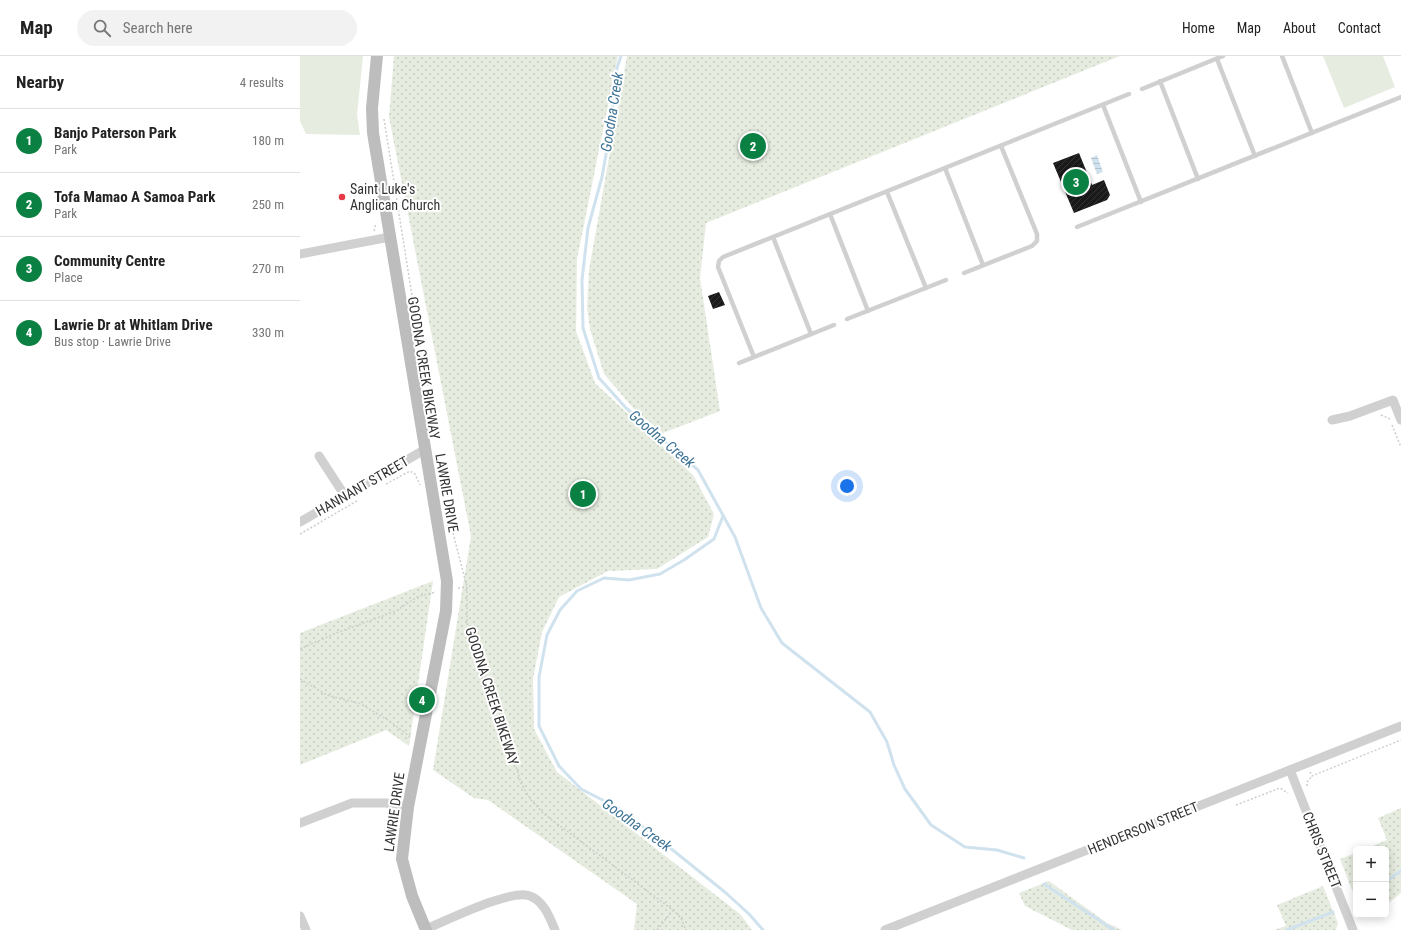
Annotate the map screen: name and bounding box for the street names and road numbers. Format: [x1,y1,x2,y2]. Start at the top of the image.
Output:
street label: GOODNA CREEK BIKEWAY [405,296,443,441]
street label: LAWRIE DRIVE [432,452,462,534]
street label: HANNANT STREET [313,453,411,519]
street label: GOODNA CREEK BIKEWAY [462,625,522,768]
street label: LAWRIE DRIVE [381,771,407,853]
street label: HENDERSON STREET [1085,799,1201,857]
street label: CHRIS STREET [1299,809,1345,891]

